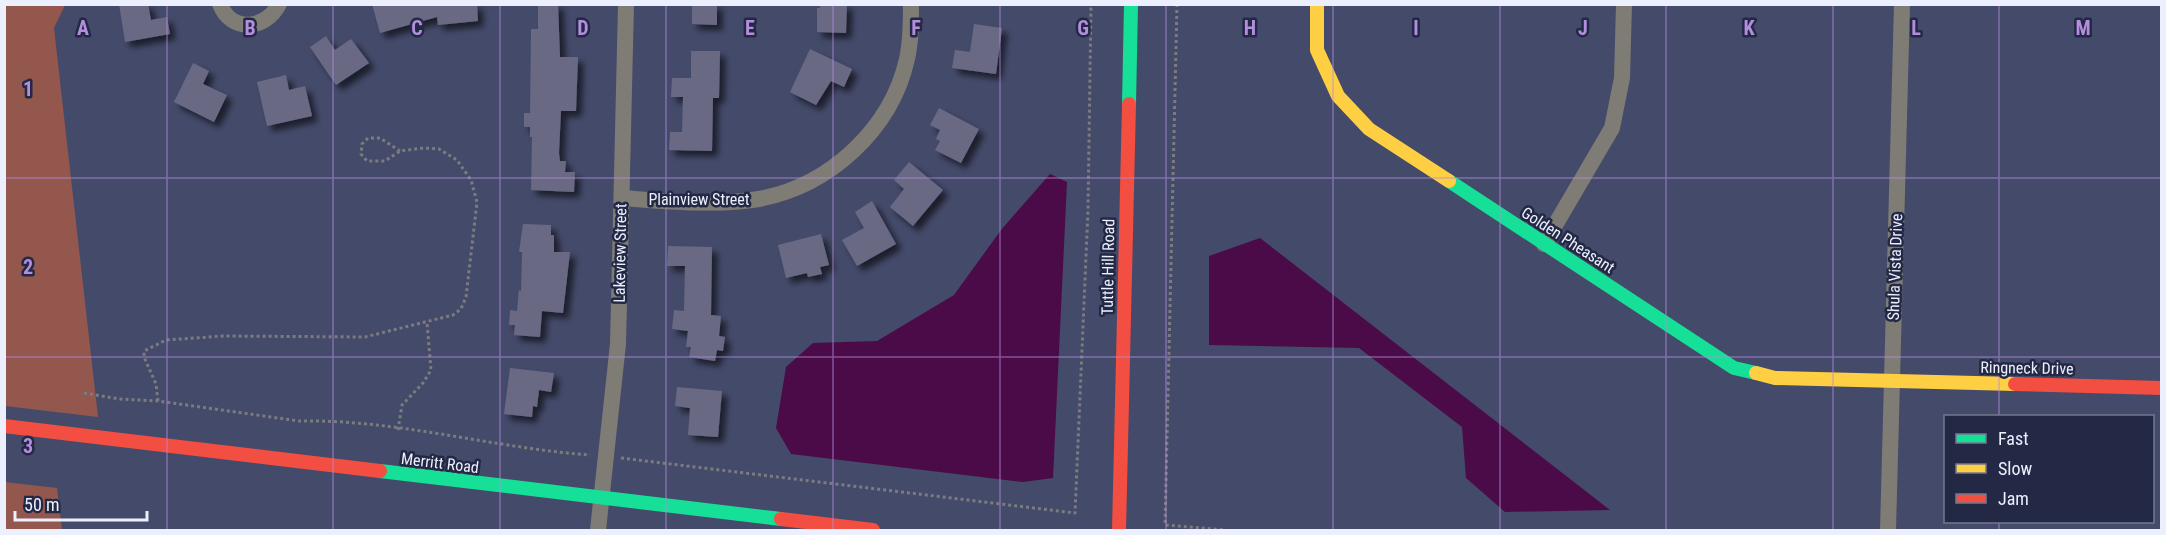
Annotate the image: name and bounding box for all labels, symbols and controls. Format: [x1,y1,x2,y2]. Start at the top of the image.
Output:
text: A [77,16,89,40]
text: B [244,16,256,40]
text: C [411,16,423,40]
text: D [577,16,589,40]
text: E [745,16,755,40]
text: F [911,16,921,40]
text: G [1077,16,1089,40]
text: H [1244,16,1256,40]
text: I [1413,16,1419,40]
text: J [1578,16,1588,40]
text: K [1743,16,1755,40]
text: L [1911,16,1921,40]
text: M [2075,16,2091,40]
text: 1 [23,77,33,101]
street label: Plainview Street [648,190,750,209]
street label: Lakeview Street [610,203,630,303]
street label: Golden Pheasant [1518,203,1618,277]
street label: Shula Vista Drive [1884,213,1906,321]
street label: Tuttle Hill Road [1098,219,1118,315]
text: 2 [23,255,33,279]
street label: Ringneck Drive [1980,358,2074,378]
legend [1944,415,2154,523]
text: Fast [1998,428,2029,449]
text: 3 [23,434,33,458]
street label: Merritt Road [400,449,480,477]
text: Slow [1998,458,2033,479]
scale bar [15,484,147,522]
text: Jam [1998,488,2029,509]
text: 50 m [24,494,59,515]

